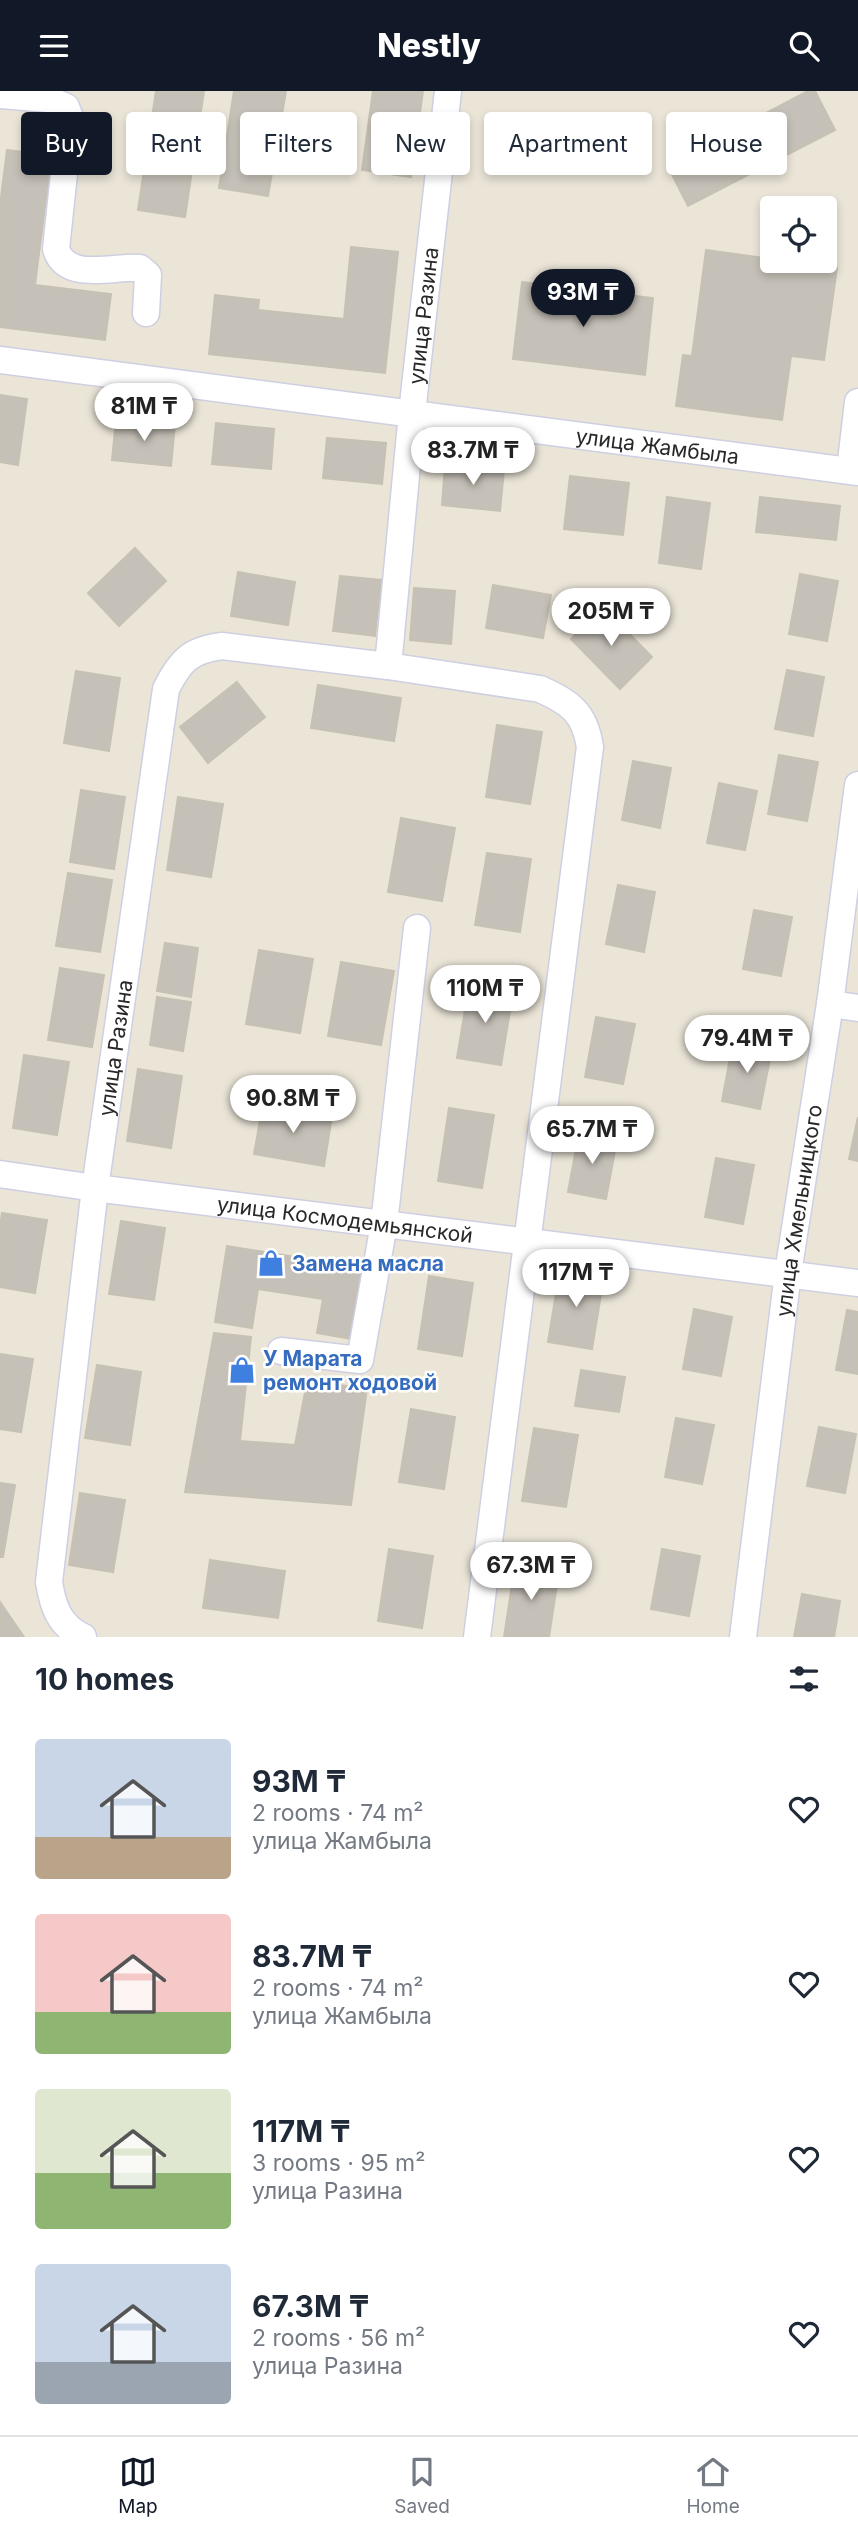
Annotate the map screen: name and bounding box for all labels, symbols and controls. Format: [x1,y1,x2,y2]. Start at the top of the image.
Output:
text: Nestly [377,26,481,65]
icon: menu [35,27,73,65]
icon: search [785,27,823,65]
chip: Buy [21,112,112,175]
chip: Rent [126,112,226,175]
chip: Filters [240,112,357,175]
chip: New [371,112,470,175]
chip: Apartment [484,112,652,175]
chip: House [666,112,787,175]
map controls [760,196,837,273]
button: locate [760,196,837,273]
street label: улица Разина [403,246,443,386]
pin: 93M ₸ [534,269,632,329]
text: 93M ₸ [547,278,619,306]
pin: 81M ₸ [95,383,193,443]
text: 81M ₸ [110,392,178,420]
street label: улица Жамбыла [574,423,741,469]
pin: 83.7M ₸ [408,427,538,487]
text: 83.7M ₸ [427,436,519,464]
pin: 205M ₸ [554,589,668,648]
text: 205M ₸ [568,597,654,625]
pin: 110M ₸ [428,965,542,1025]
text: 110M ₸ [446,974,524,1002]
street label: улица Разина [93,978,137,1118]
pin: 79.4M ₸ [682,1016,812,1075]
text: 79.4M ₸ [701,1024,793,1052]
pin: 90.8M ₸ [228,1075,358,1135]
text: 90.8M ₸ [246,1084,340,1112]
street label: улица Хмельницкого [770,1103,827,1318]
pin: 65.7M ₸ [527,1107,657,1166]
text: 65.7M ₸ [546,1115,638,1143]
street label: улица Космодемьянской [216,1191,474,1247]
shop icon: Замена масла [256,1248,286,1278]
pin: 117M ₸ [519,1249,633,1309]
place label: Замена масла [292,1251,444,1276]
text: 117M ₸ [538,1258,614,1286]
place label: У Марата ремонт ходовой [263,1346,437,1395]
shop icon: У Марата ремонт ходовой [227,1355,257,1385]
pin: 67.3M ₸ [466,1543,596,1602]
text: 67.3M ₸ [486,1551,576,1579]
icon: filters [785,1660,823,1698]
text: 10 homes [35,1661,174,1697]
text: 93M ₸ [252,1763,346,1799]
icon: home [91,1767,175,1851]
icon: heart [785,1790,823,1828]
text: 2 rooms · 74 m² [252,1799,424,1827]
text: улица Жамбыла [252,1827,432,1855]
text: 83.7M ₸ [252,1938,372,1974]
icon: home [91,1942,175,2026]
icon: heart [785,1965,823,2003]
text: 2 rooms · 74 m² [252,1974,424,2002]
text: улица Жамбыла [252,2002,432,2030]
text: 117M ₸ [252,2113,350,2149]
icon: home [91,2117,175,2201]
icon: heart [785,2140,823,2178]
text: 3 rooms · 95 m² [252,2149,425,2177]
text: улица Разина [252,2177,403,2205]
text: 67.3M ₸ [252,2288,369,2324]
icon: home [91,2292,175,2376]
icon: heart [785,2315,823,2353]
text: 2 rooms · 56 m² [252,2324,425,2352]
text: улица Разина [252,2352,403,2380]
tab: Map [118,2453,158,2518]
tab: Saved [394,2453,450,2518]
tab: Home [686,2453,740,2518]

